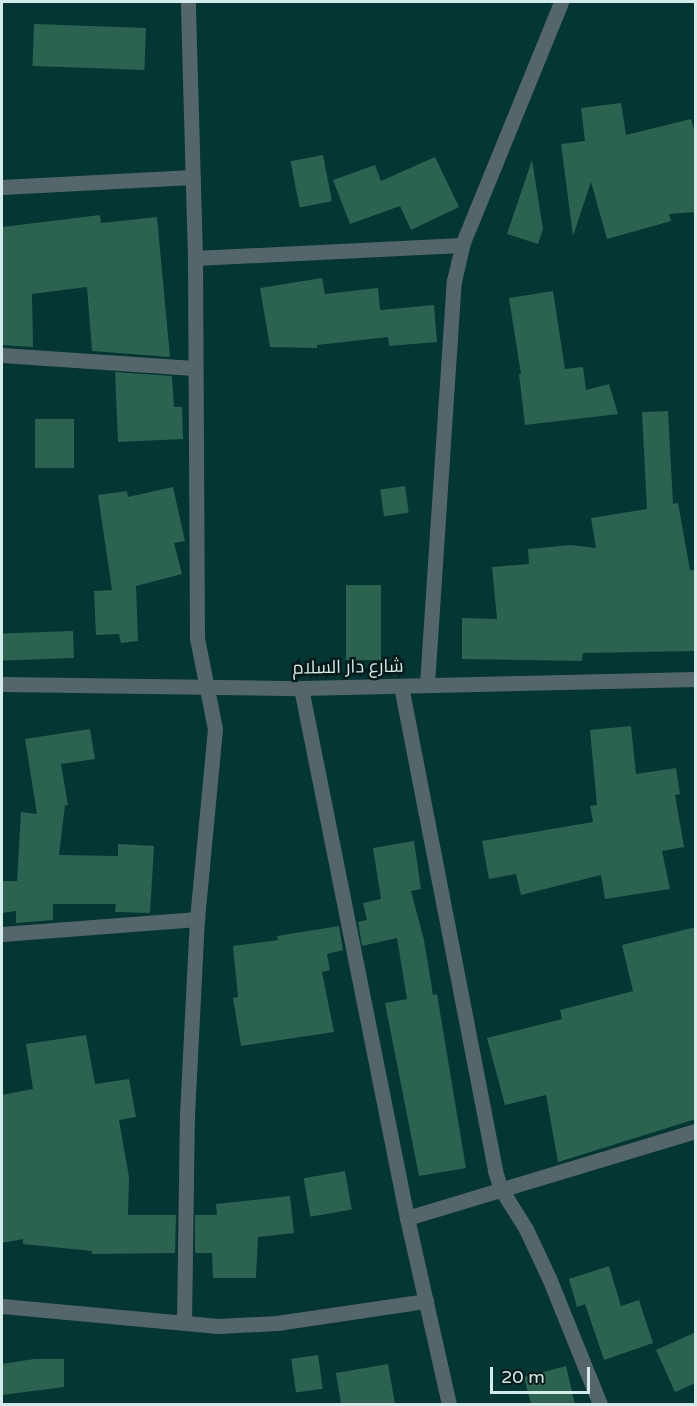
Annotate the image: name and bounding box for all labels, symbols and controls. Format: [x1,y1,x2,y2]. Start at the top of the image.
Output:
street label: شارع دار السلام [292,655,404,679]
scale bar [493,1355,594,1393]
text: 20 m [501,1366,545,1388]

